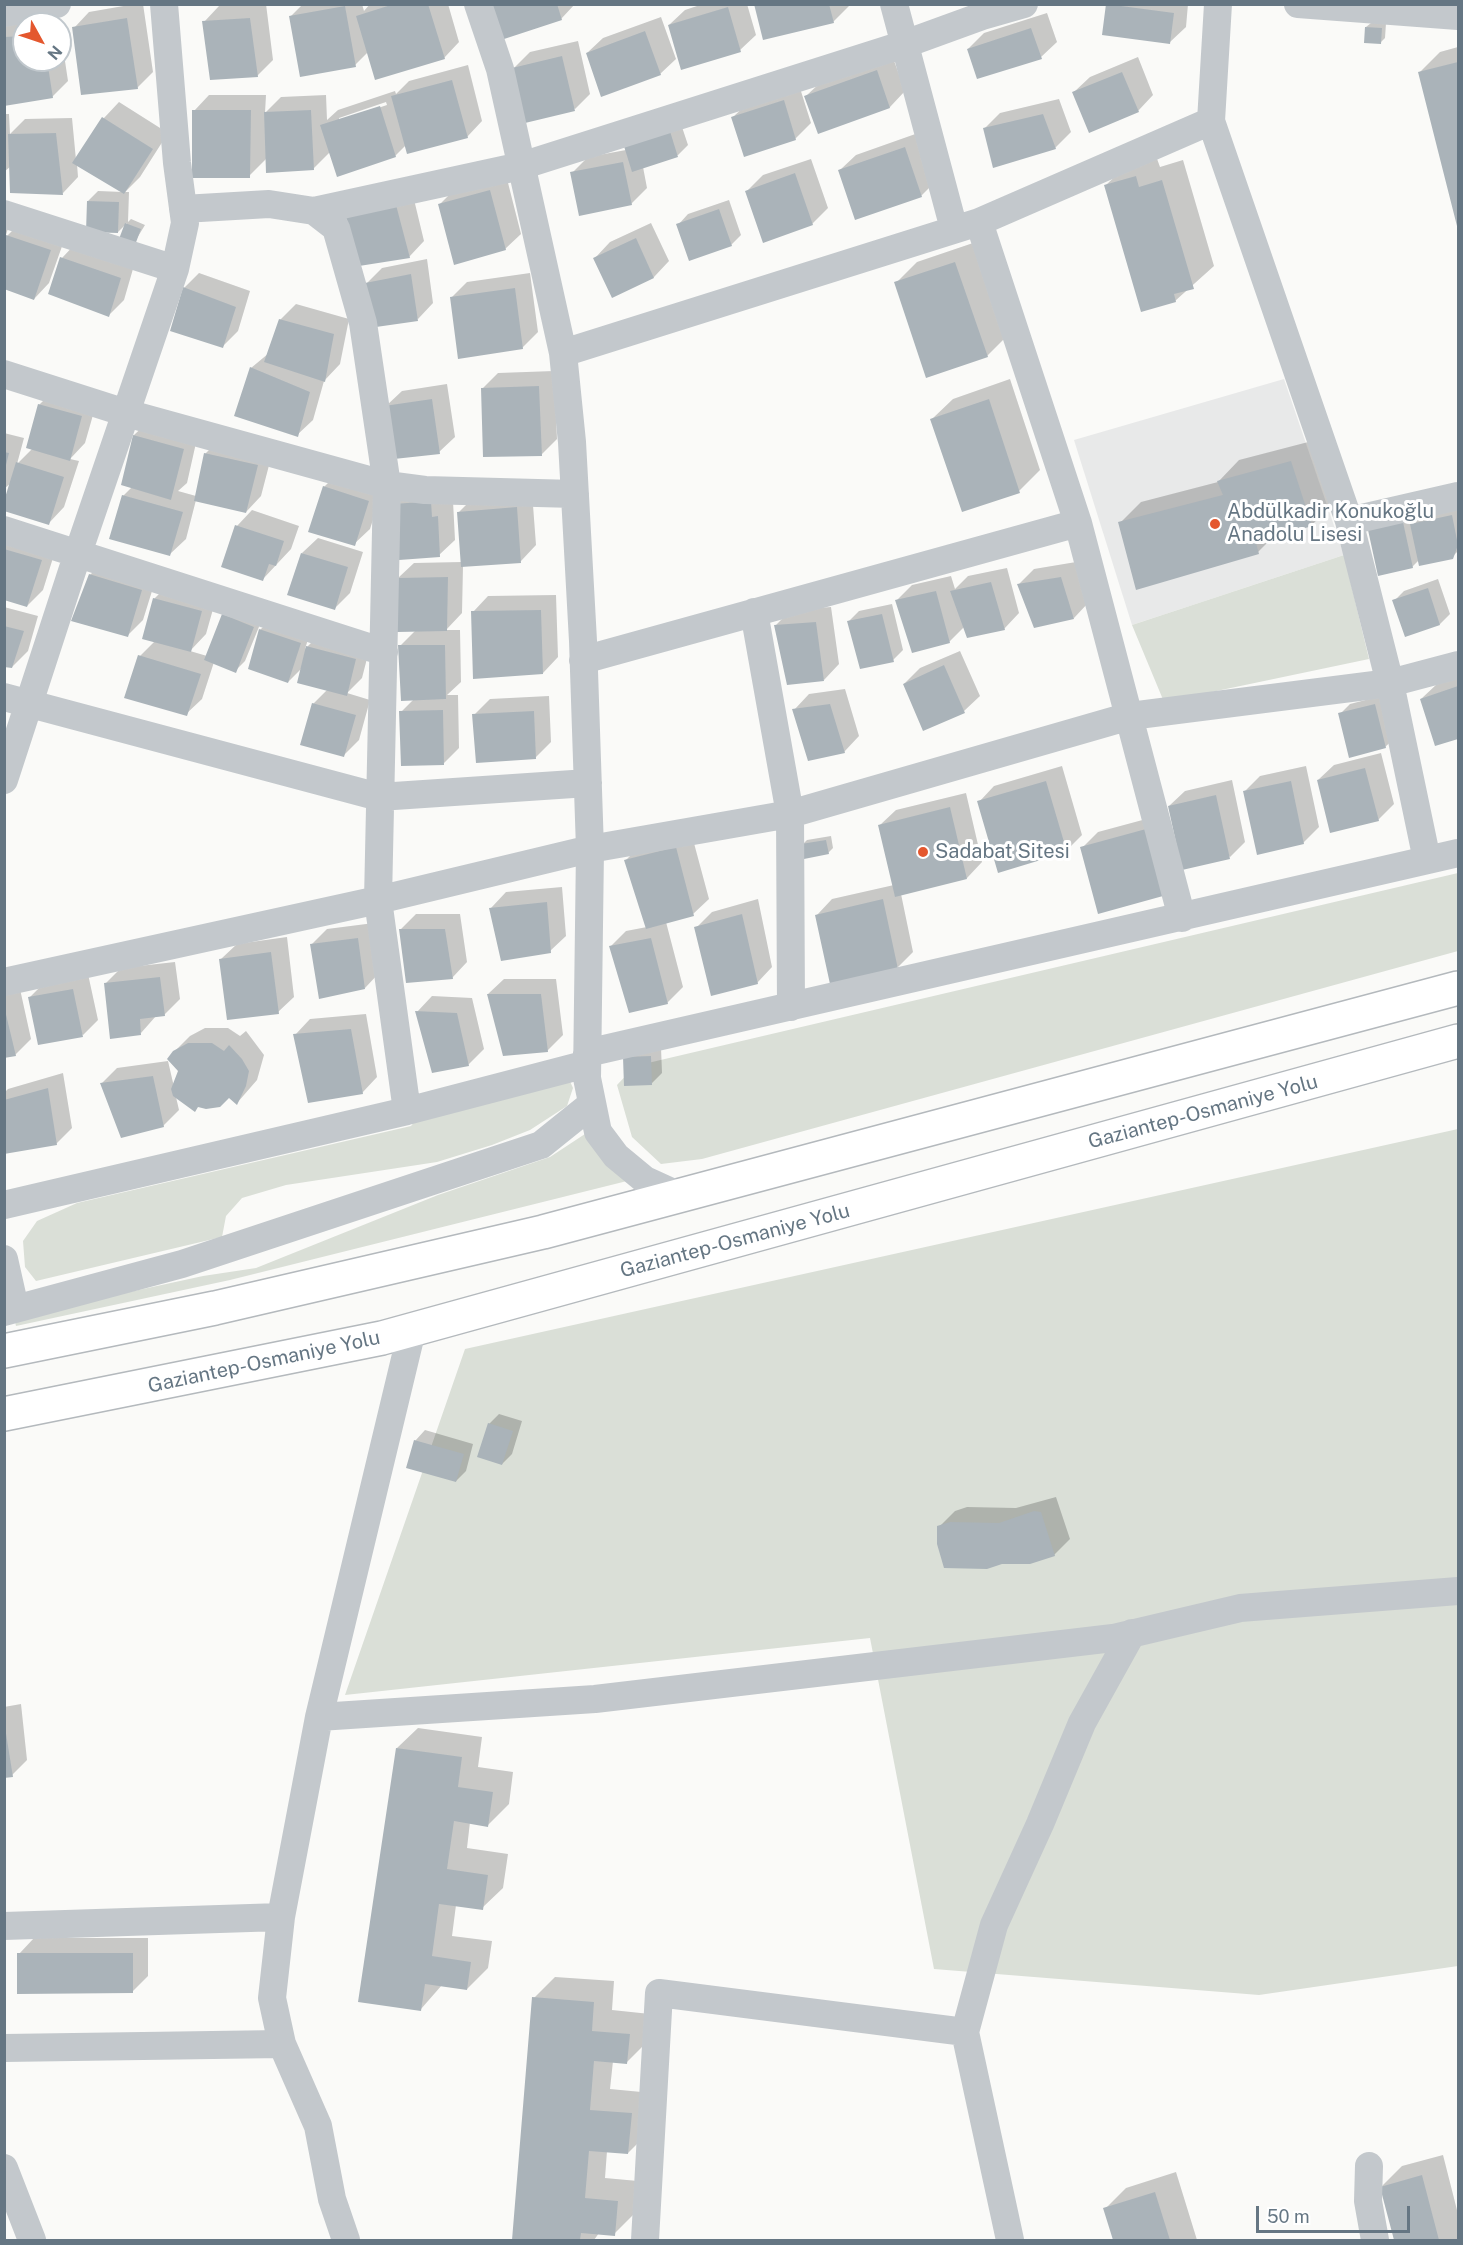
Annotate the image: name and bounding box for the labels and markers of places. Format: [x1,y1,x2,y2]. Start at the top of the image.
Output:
place label: Abdülkadir Konukoğlu Anadolu Lisesi [1227,500,1434,547]
marker: Abdülkadir Konukoğlu Anadolu Lisesi [1208,517,1222,531]
place label: Sadabat Sitesi [935,840,1070,864]
marker: Sadabat Sitesi [916,845,930,859]

